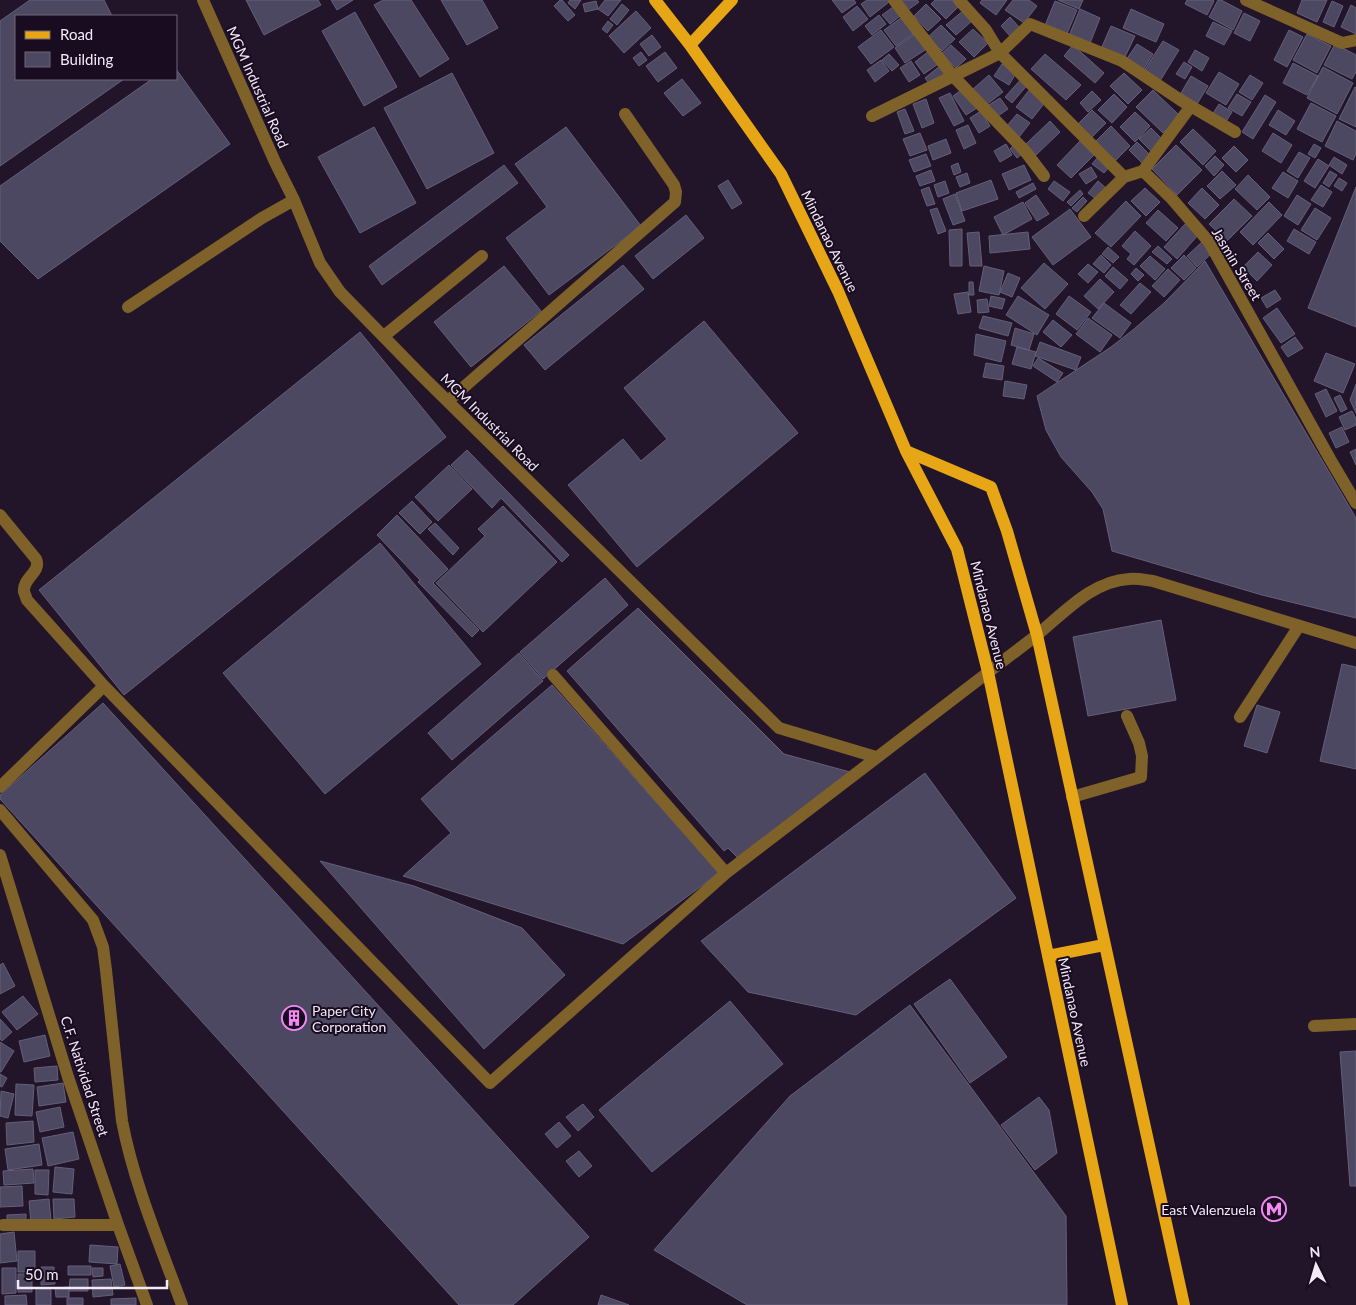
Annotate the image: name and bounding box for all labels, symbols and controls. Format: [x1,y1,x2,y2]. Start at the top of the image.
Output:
legend [15,15,178,80]
street label: MGM Industrial Road [223,23,293,151]
text: Road [60,25,93,43]
text: Building [60,50,113,68]
street label: Mindanao Avenue [798,187,862,295]
street label: Jasmin Street [1209,225,1265,303]
street label: MGM Industrial Road [437,369,543,475]
street label: Mindanao Avenue [967,559,1011,671]
street label: Mindanao Avenue [1055,956,1095,1068]
place label: Paper City Corporation [312,1002,386,1035]
building icon: Paper City Corporation [281,1005,307,1031]
street label: C.F. Natividad Street [57,1014,113,1138]
metro station icon: East Valenzuela [1261,1196,1287,1222]
place label: East Valenzuela [1161,1201,1256,1218]
north arrow [1291,1240,1341,1290]
text: N [1309,1243,1321,1260]
scale bar [18,1258,166,1290]
text: 50 m [25,1265,59,1283]

